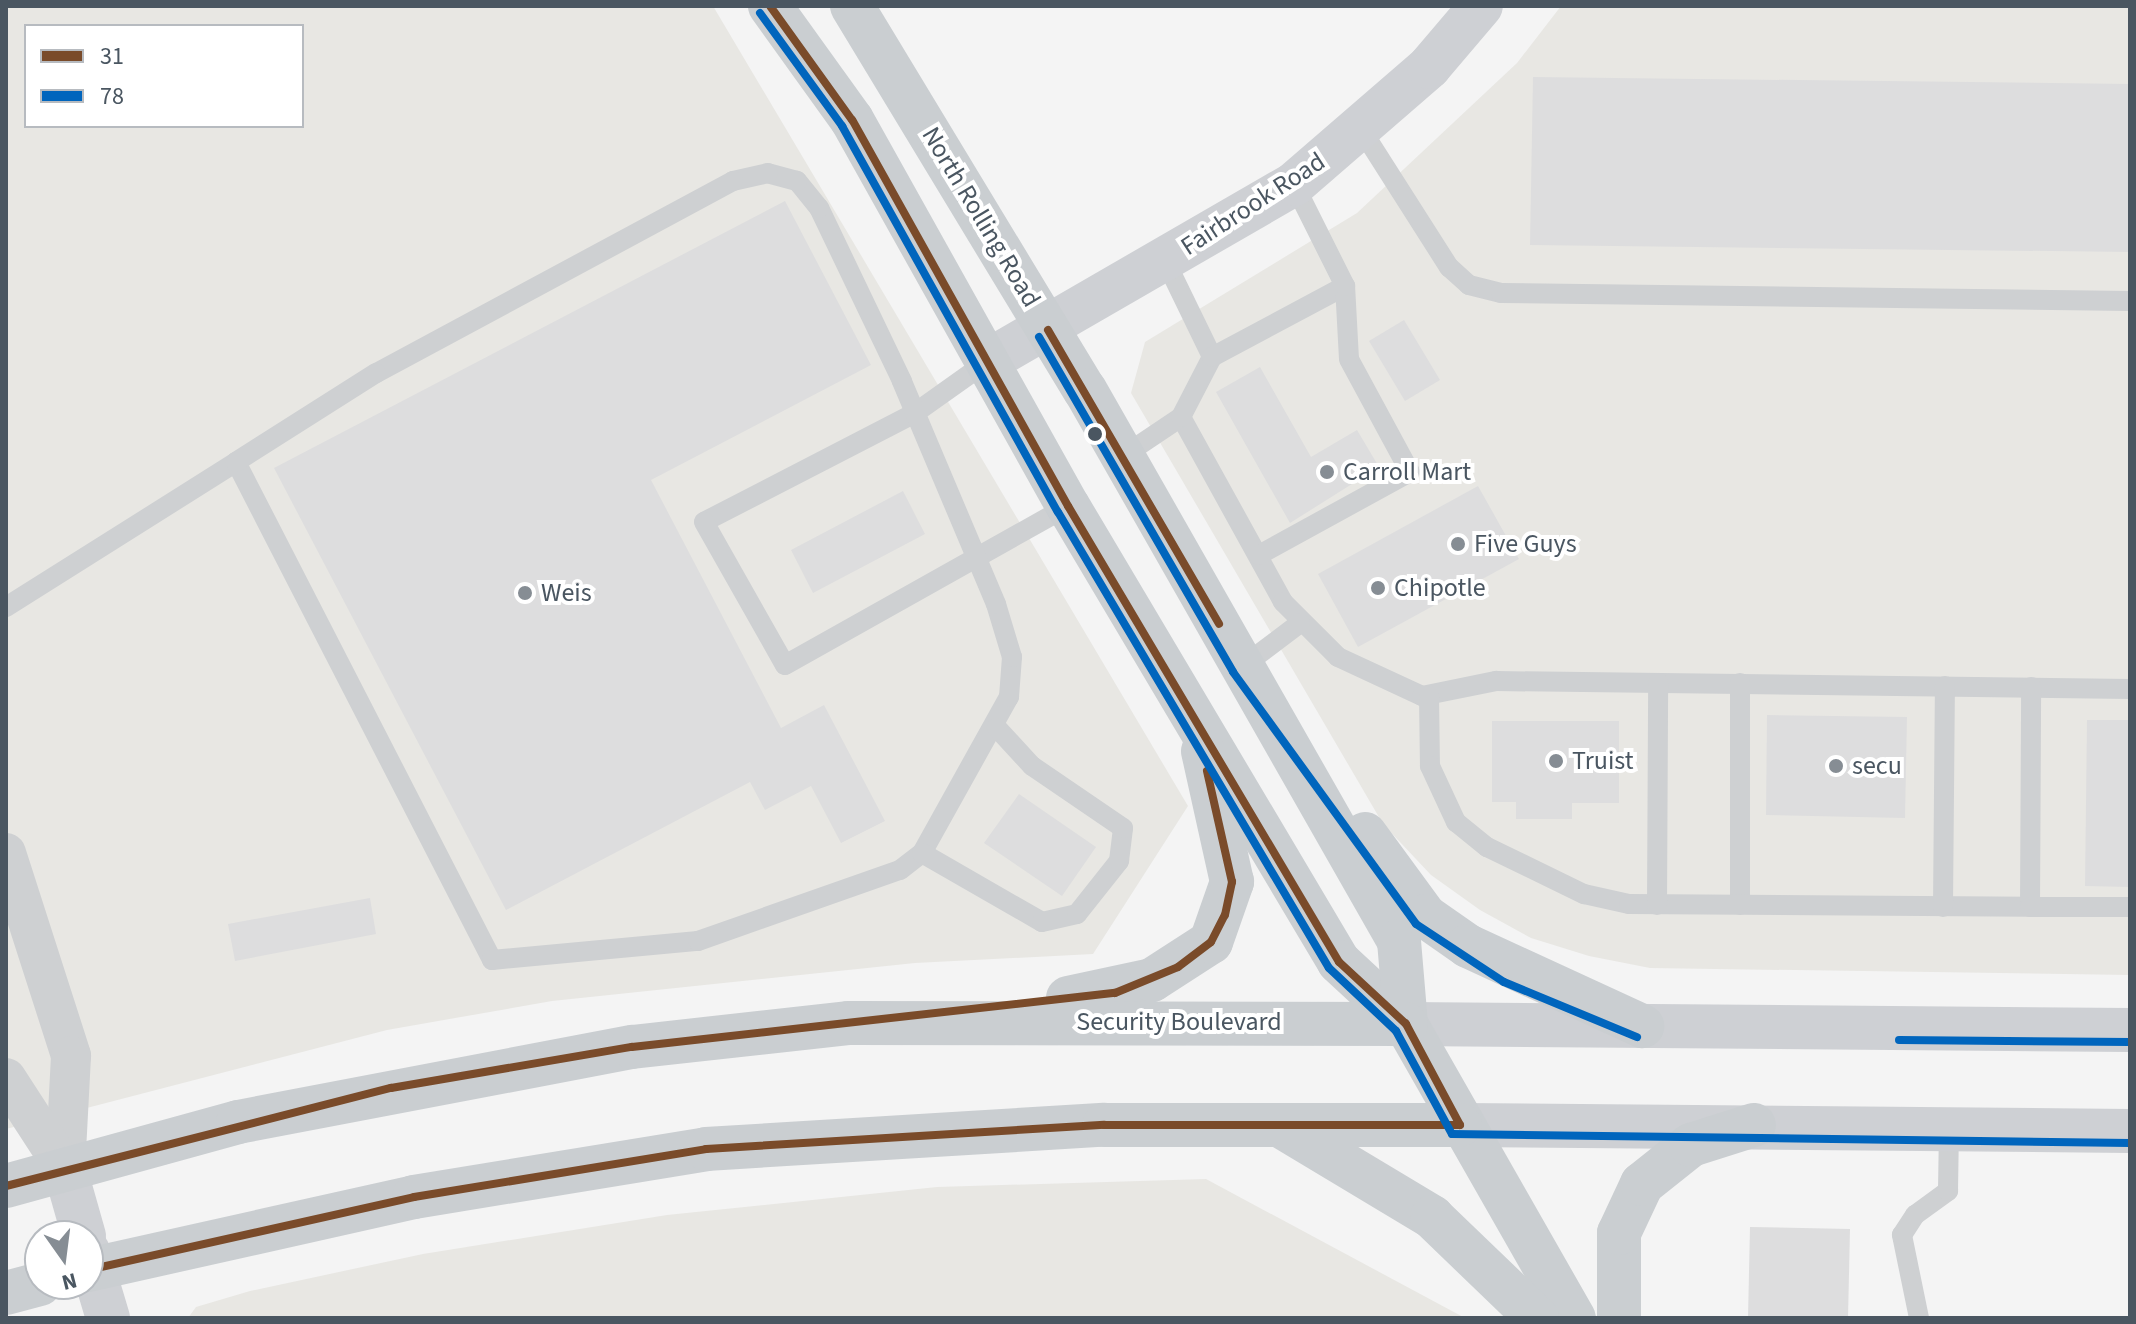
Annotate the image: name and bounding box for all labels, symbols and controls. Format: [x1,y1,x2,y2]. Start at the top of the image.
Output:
legend [24,24,304,128]
text: 31 [100,39,124,74]
text: 78 [100,79,124,114]
street label: North Rolling Road [915,121,1047,313]
street label: Fairbrook Road [1175,146,1331,262]
unlabelled marker [1087,426,1103,442]
place label: Carroll Mart [1343,456,1471,488]
marker: Carroll Mart [1318,463,1336,481]
place label: Five Guys [1474,528,1577,560]
marker: Five Guys [1449,535,1467,553]
place label: Chipotle [1394,572,1486,604]
place label: Weis [541,577,592,609]
marker: Chipotle [1369,579,1387,597]
marker: Weis [516,584,534,602]
place label: Truist [1572,745,1633,777]
place label: secu [1852,750,1902,782]
marker: Truist [1547,752,1565,770]
marker: secu [1827,757,1845,775]
street label: Security Boulevard [1076,1006,1282,1038]
north arrow [24,1220,104,1300]
text: N [58,1264,80,1299]

